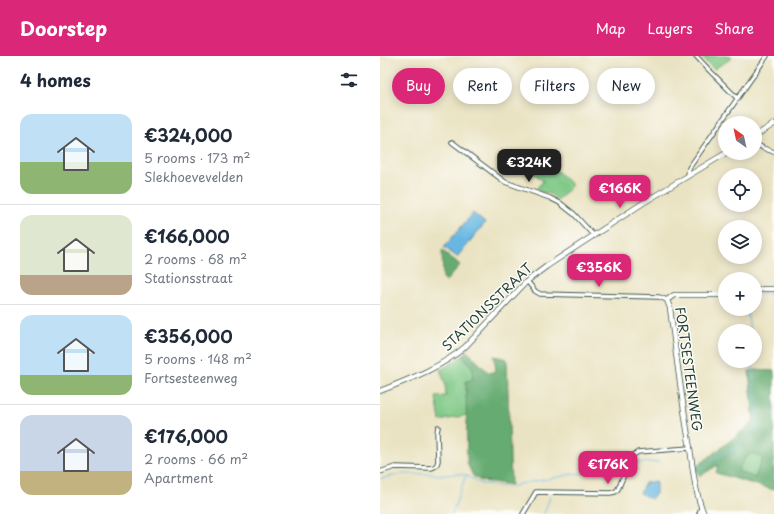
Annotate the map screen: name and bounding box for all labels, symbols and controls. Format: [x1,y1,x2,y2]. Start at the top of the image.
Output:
text: Doorstep [20,14,107,42]
text: Map [596,18,626,39]
text: Layers [648,18,693,39]
text: Share [715,18,754,39]
text: 4 homes [20,67,91,93]
chip: Buy [392,68,445,104]
chip: Rent [453,68,512,104]
chip: Filters [520,68,589,104]
chip: New [597,68,655,104]
icon: filters [338,69,360,91]
north arrow [718,116,762,160]
map controls [718,116,762,368]
text: €324,000 [144,122,233,148]
icon: home [52,130,100,178]
text: 5 rooms · 173 m² [144,148,250,167]
pin: €324K [501,149,557,183]
text: €324K [506,152,552,171]
text: Slekhoevevelden [144,167,243,186]
button: locate [718,168,762,212]
pin: €166K [592,175,648,209]
text: €166K [598,178,642,197]
button: layers [718,220,762,264]
text: €166,000 [144,223,230,249]
icon: home [52,231,100,279]
text: 2 rooms · 68 m² [144,249,247,268]
pin: €356K [571,254,627,288]
text: €356K [576,257,622,276]
street label: STATIONSSTRAAT [437,258,536,355]
text: Stationsstraat [144,268,233,287]
button: + [718,272,762,316]
street label: FORTSESTEENWEG [671,305,708,433]
text: €356,000 [144,323,233,349]
button: − [718,324,762,368]
icon: home [52,331,100,379]
text: 5 rooms · 148 m² [144,349,252,368]
text: Fortsesteenweg [144,368,238,387]
text: €176,000 [144,423,228,449]
icon: home [52,431,100,479]
text: 2 rooms · 66 m² [144,449,248,468]
pin: €176K [580,451,636,485]
text: €176K [587,454,629,473]
text: Apartment [144,468,213,487]

